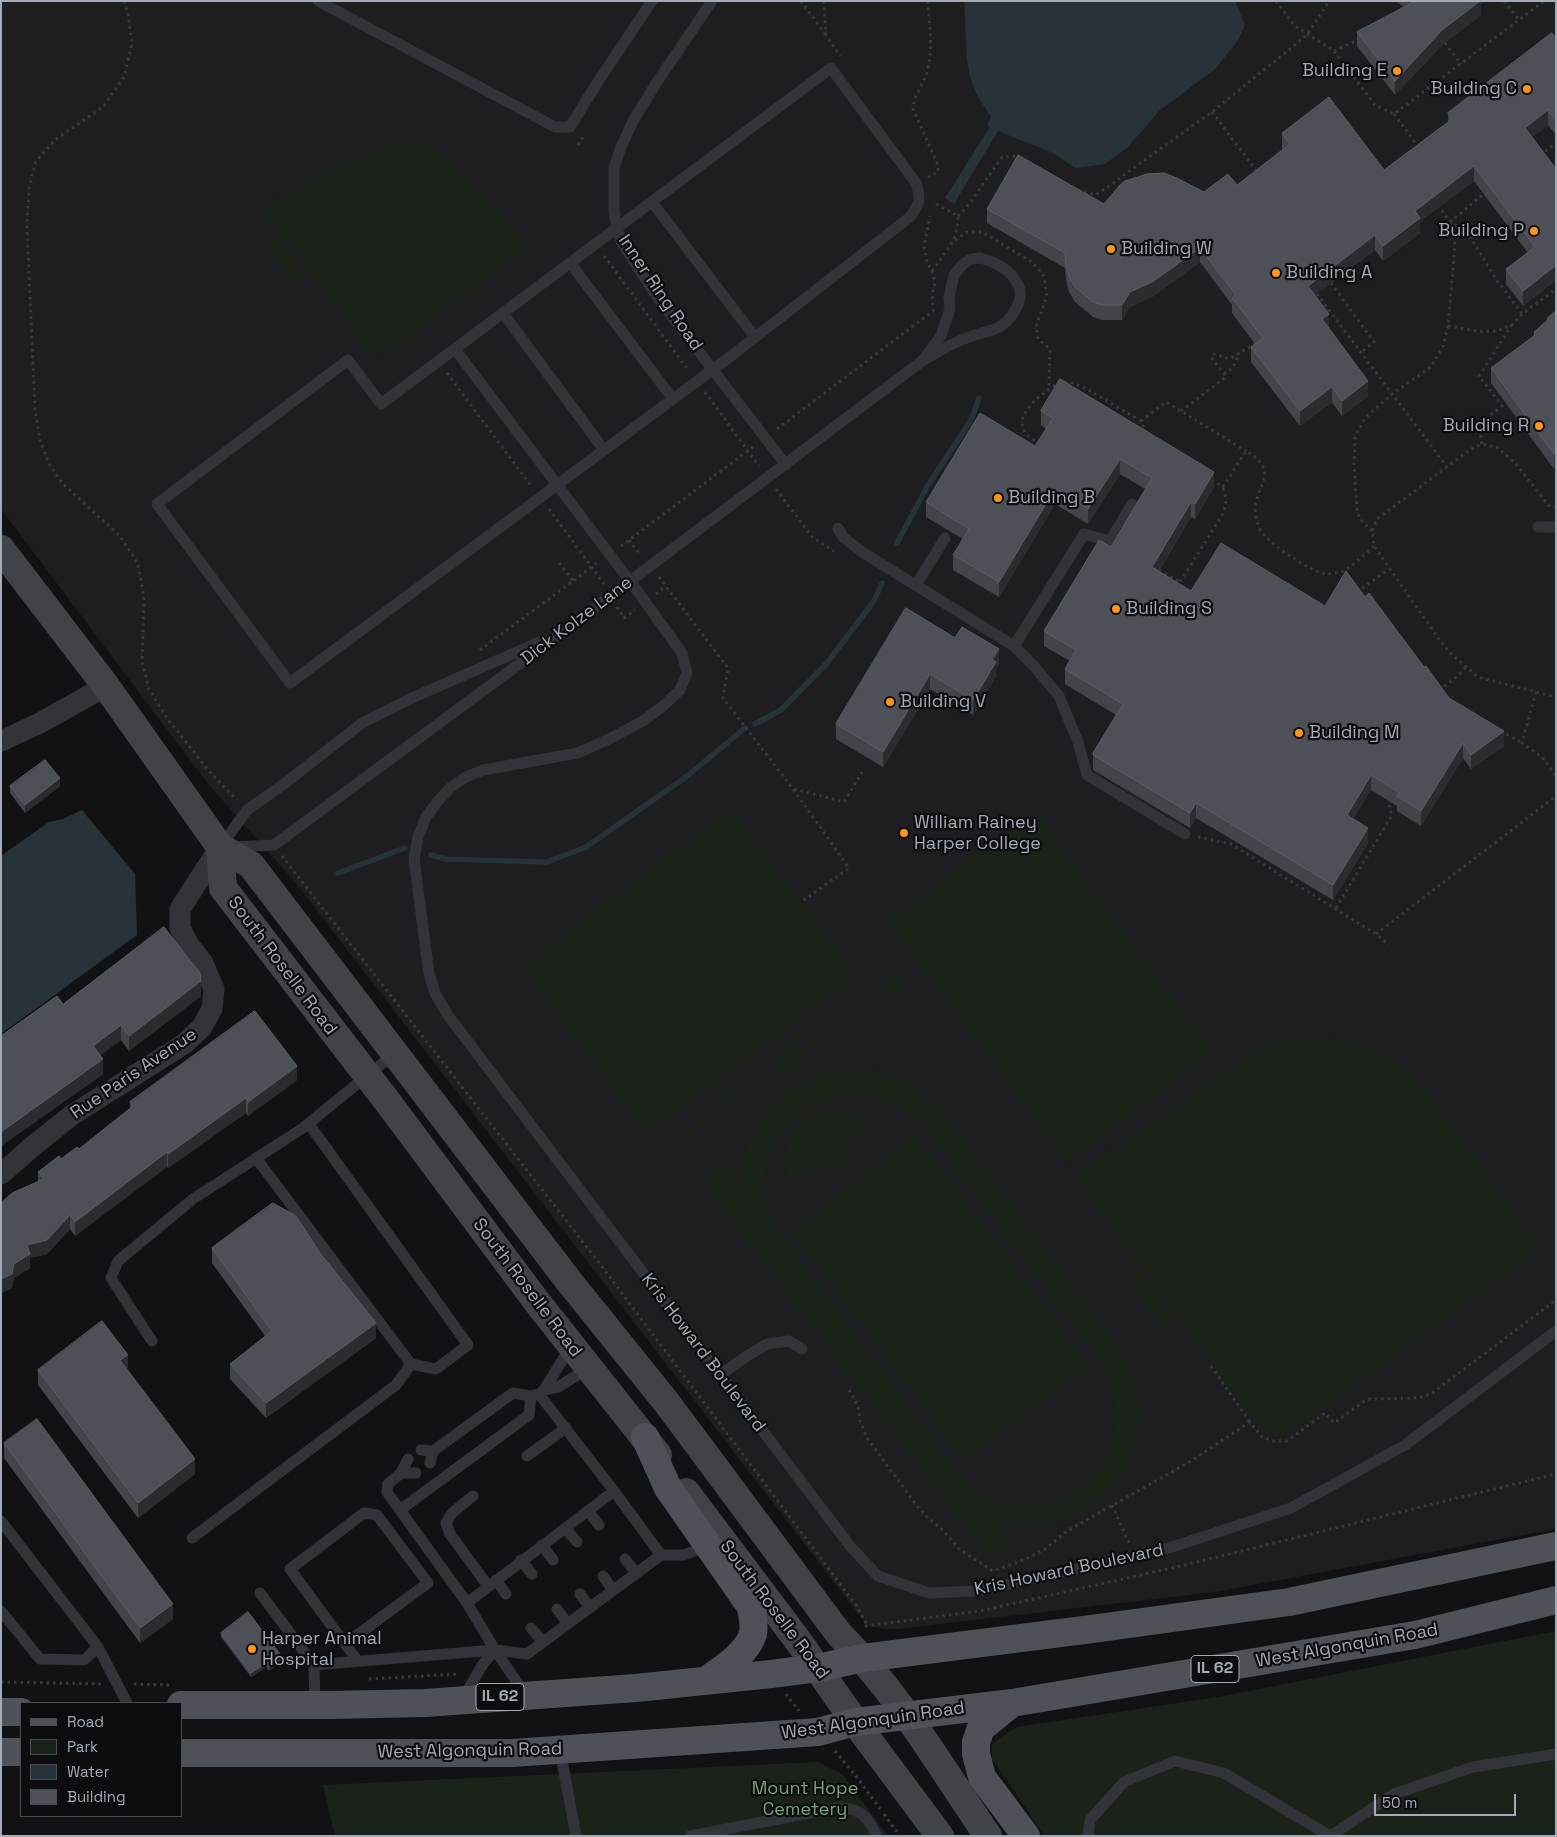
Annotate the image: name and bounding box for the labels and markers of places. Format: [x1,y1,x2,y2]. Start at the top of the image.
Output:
place label: Building E [1302,60,1387,82]
marker: Building E [1391,65,1403,77]
place label: Building C [1430,78,1517,100]
marker: Building C [1521,83,1533,95]
place label: Building P [1438,220,1524,242]
marker: Building P [1528,225,1540,237]
place label: Building W [1121,238,1212,260]
marker: Building W [1105,243,1117,255]
place label: Building A [1286,262,1372,284]
marker: Building A [1270,267,1282,279]
place label: Building R [1443,415,1529,437]
marker: Building R [1533,420,1545,432]
place label: Building B [1008,487,1095,509]
marker: Building B [992,492,1004,504]
place label: Building S [1126,598,1212,620]
marker: Building S [1110,603,1122,615]
place label: Building V [900,691,986,713]
marker: Building V [884,696,896,708]
place label: Building M [1309,722,1400,744]
marker: Building M [1293,727,1305,739]
place label: William Rainey Harper College [914,812,1041,854]
marker: William Rainey Harper College [898,827,910,839]
place label: Harper Animal Hospital [262,1628,382,1670]
marker: Harper Animal Hospital [246,1643,258,1655]

